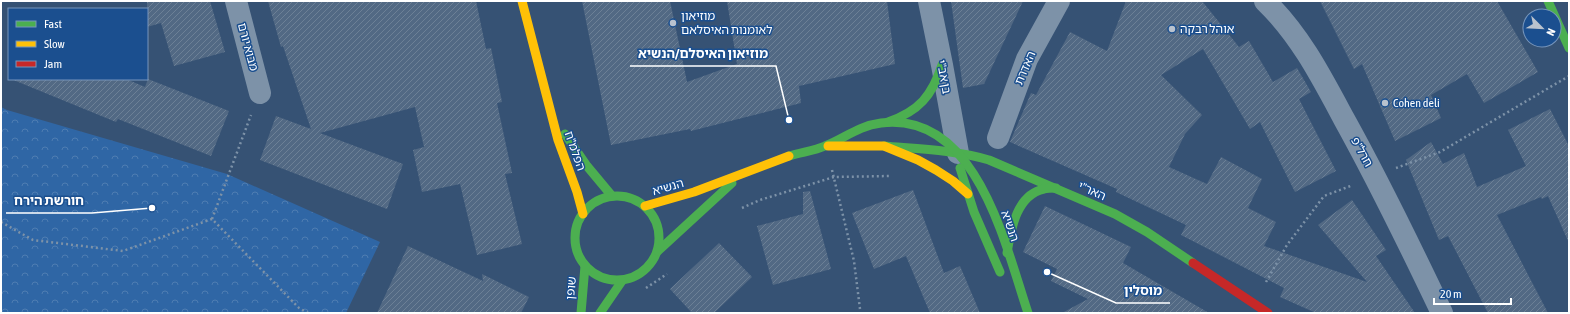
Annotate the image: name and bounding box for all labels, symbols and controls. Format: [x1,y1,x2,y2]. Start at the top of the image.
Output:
legend [8,8,148,80]
north arrow [1522,8,1562,48]
place label: מוזיאון לאומנות האיסלאם [681,9,772,37]
text: Fast [44,17,62,31]
marker: מוזיאון לאומנות האיסלאם [668,18,678,28]
street label: מבוא יורם [235,21,261,73]
place label: אוהל רבקה [1180,22,1235,36]
marker: אוהל רבקה [1167,24,1177,34]
text: N [1544,27,1558,37]
text: Slow [44,37,65,51]
callout: מוזיאון האיסלם/הנשיא [630,41,776,66]
text: מוזיאון האיסלם/הנשיא [638,46,768,61]
street label: האדרת [1012,49,1038,87]
text: Jam [44,57,62,71]
street label: בן אב"י [934,59,954,95]
place label: Cohen deli [1393,96,1440,110]
marker: Cohen deli [1380,98,1390,108]
street label: הפלמ"ח [562,129,588,173]
street label: חרל"פ [1348,135,1376,169]
street label: הנשיא [651,176,685,198]
street label: האר"י [1076,179,1108,203]
callout: חורשת הירח [6,188,92,213]
text: חורשת הירח [14,193,84,208]
street label: הנשיא [998,209,1022,243]
street label: שופן [563,276,579,300]
callout: מוסלין [1116,278,1170,303]
scale bar [1434,280,1511,306]
text: מוסלין [1124,283,1162,298]
text: 20 m [1440,287,1462,301]

